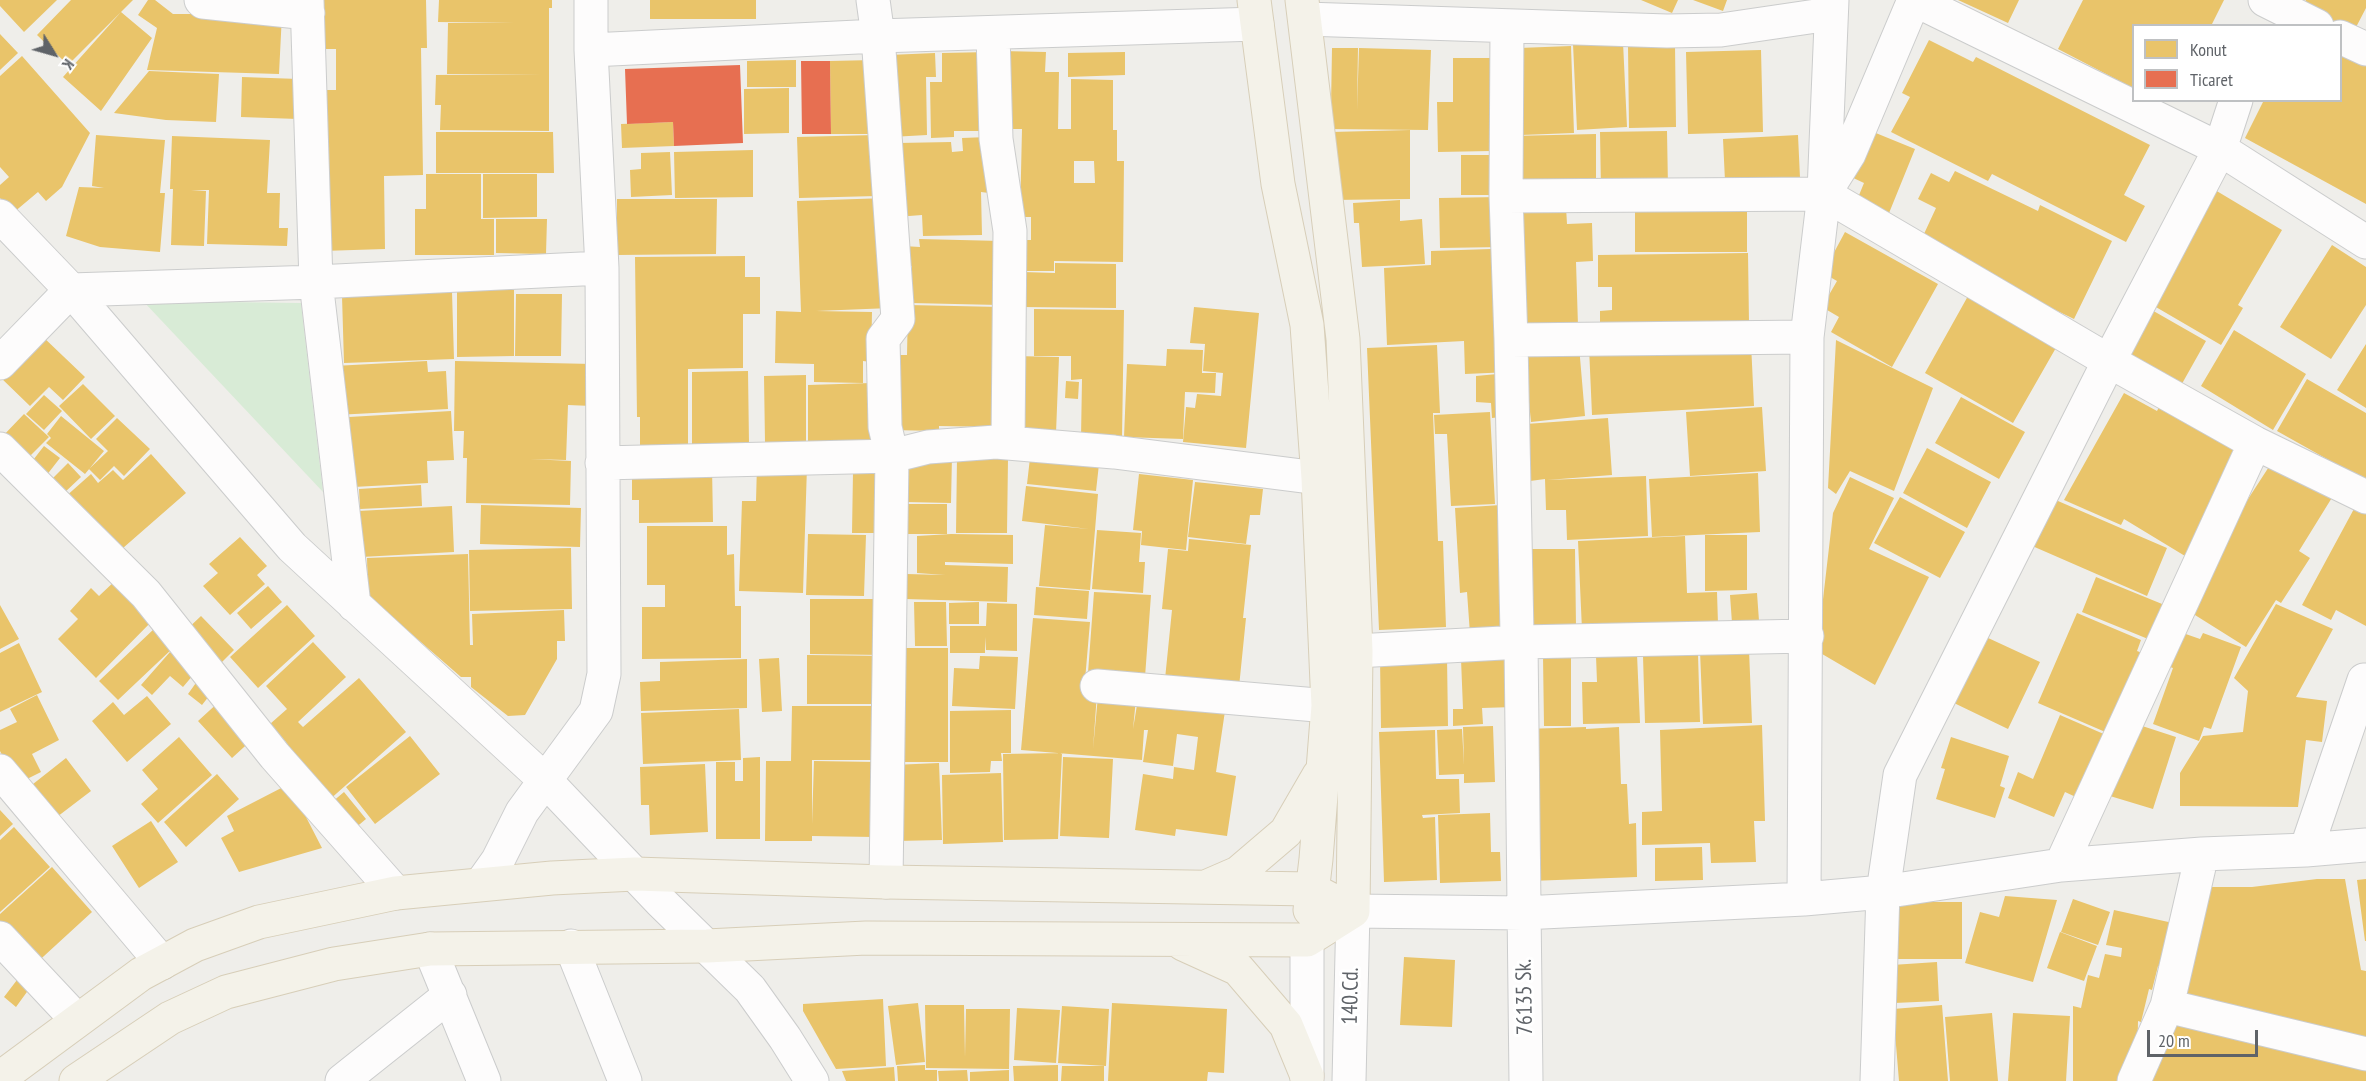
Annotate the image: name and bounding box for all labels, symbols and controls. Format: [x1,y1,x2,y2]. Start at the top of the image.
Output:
north arrow [24,24,84,84]
legend [2132,24,2342,102]
text: Konut [2190,38,2227,61]
text: K [58,55,79,74]
text: Ticaret [2190,68,2233,91]
street label: 76135 Sk. [1511,959,1539,1035]
street label: 140.Cd. [1337,967,1365,1025]
scale bar [2150,1018,2261,1056]
text: 20 m [2158,1029,2190,1052]

